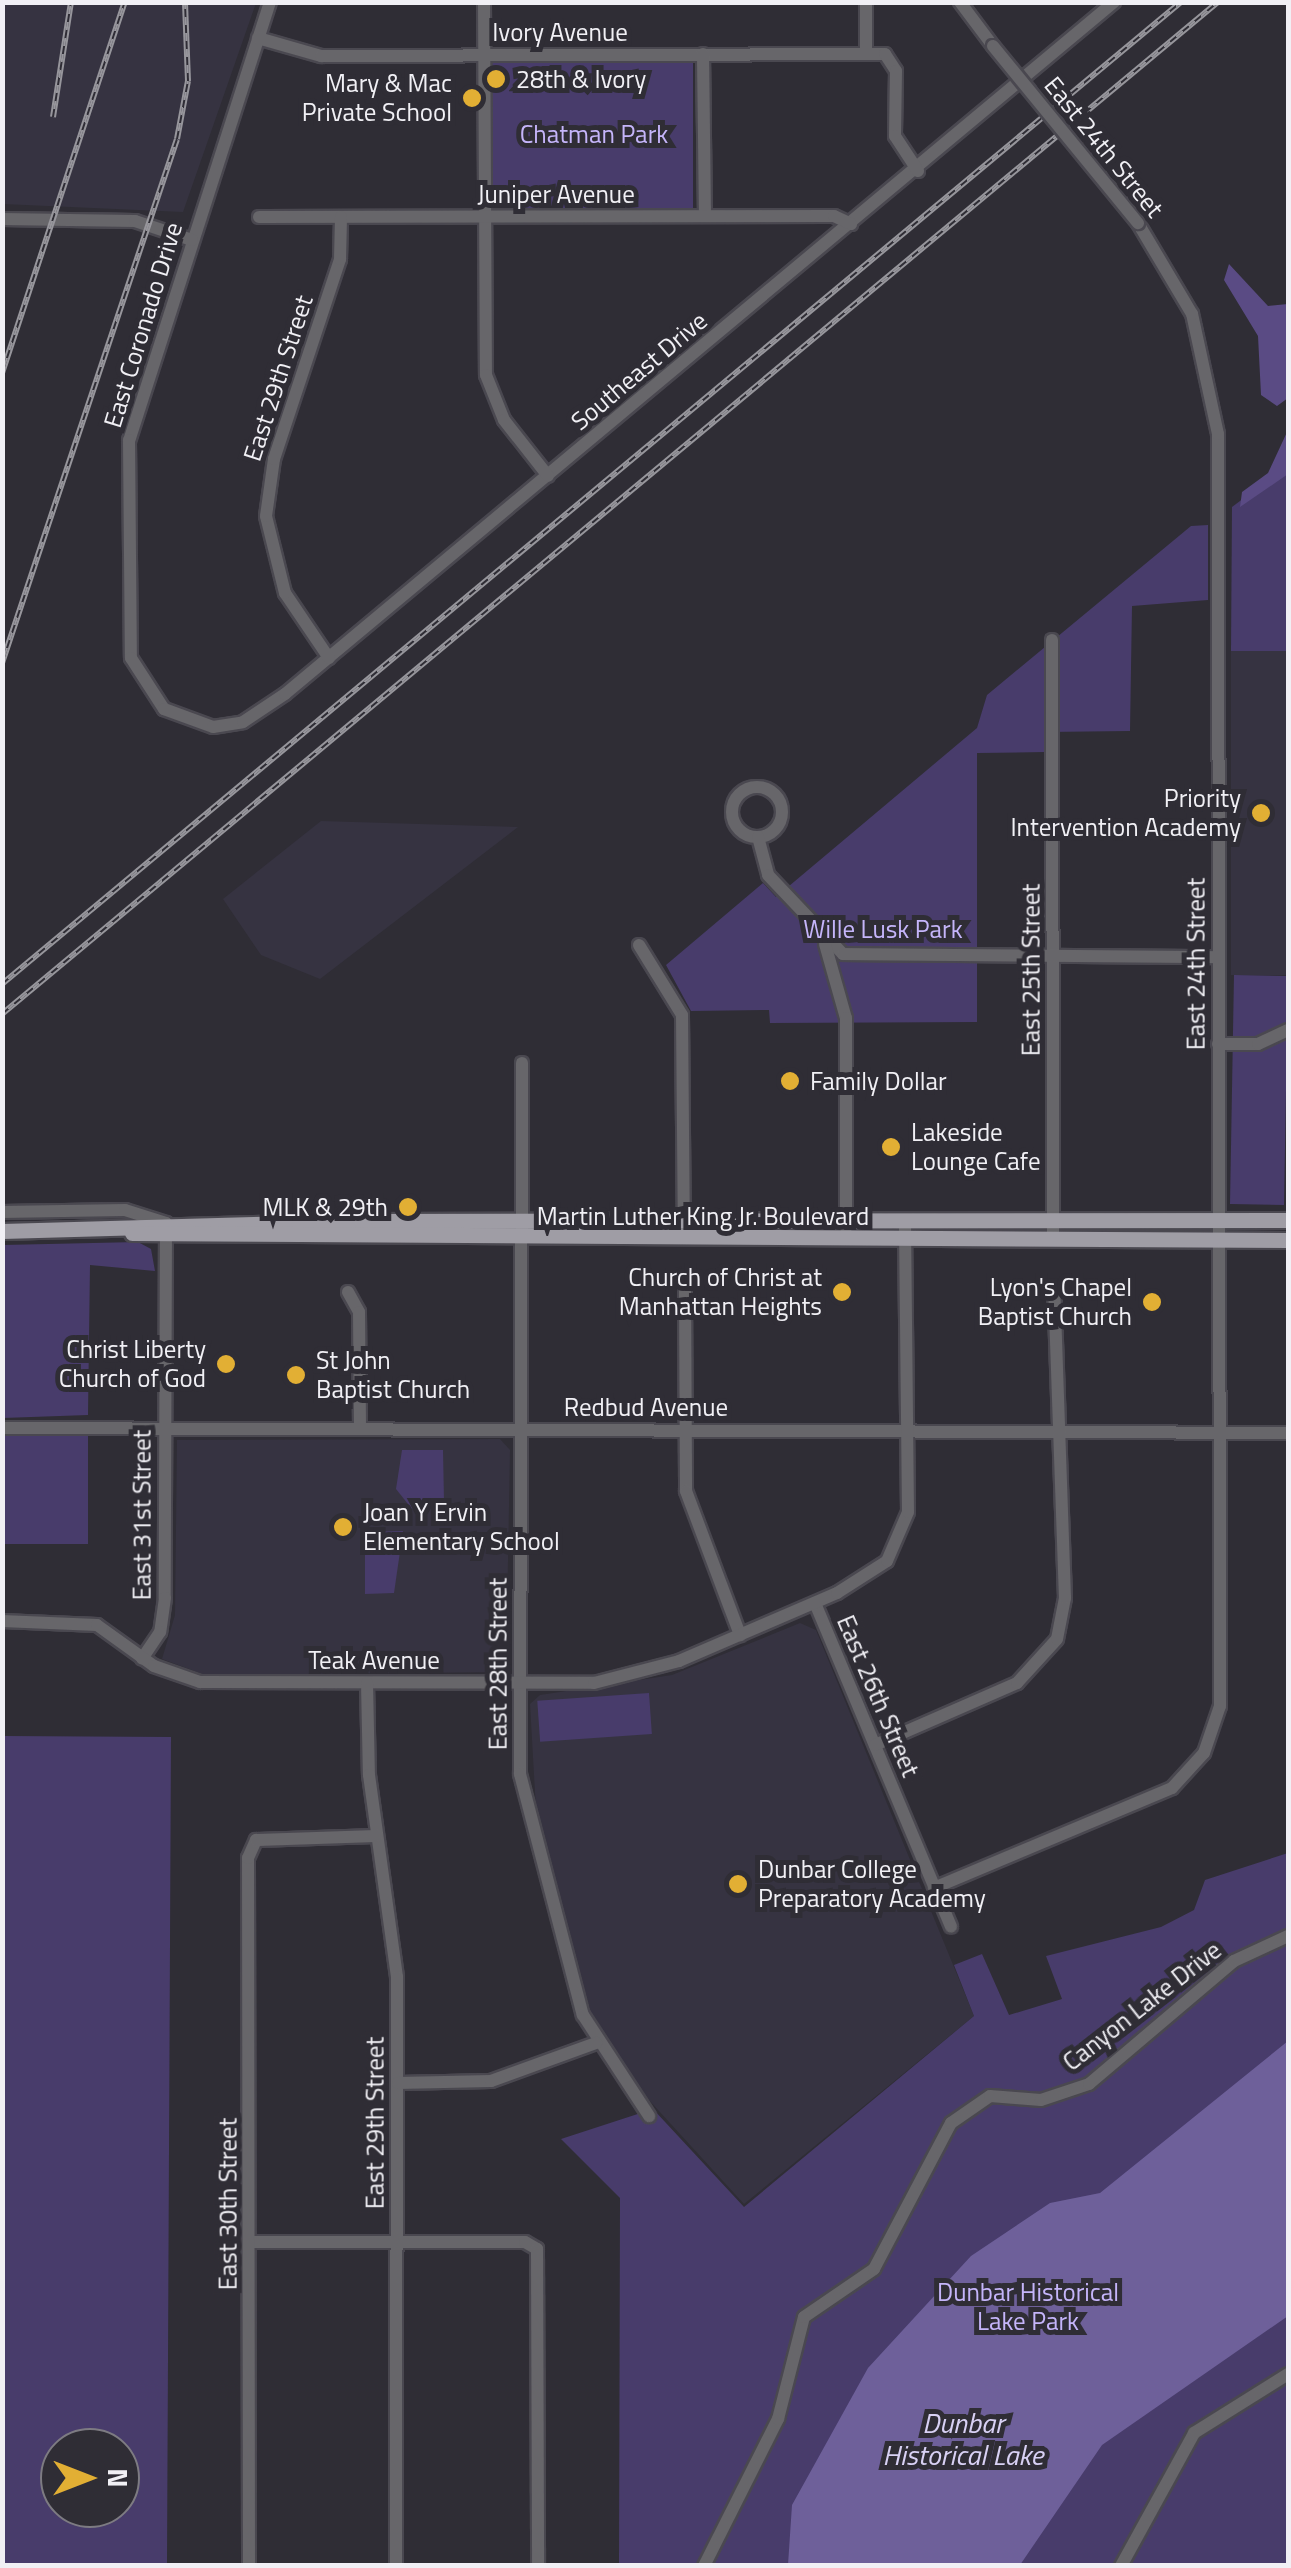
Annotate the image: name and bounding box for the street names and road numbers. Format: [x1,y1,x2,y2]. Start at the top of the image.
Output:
street label: Ivory Avenue [492,17,628,47]
street label: East 24th Street [1038,71,1170,223]
street label: Juniper Avenue [477,179,635,209]
street label: East Coronado Drive [98,219,188,431]
street label: East 29th Street [237,291,319,465]
street label: Southeast Drive [565,306,713,436]
street label: East 24th Street [1181,878,1211,1050]
street label: East 25th Street [1016,884,1046,1056]
street label: Martin Luther King Jr. Boulevard [537,1201,869,1231]
street label: Redbud Avenue [564,1392,728,1422]
street label: East 31st Street [127,1430,157,1600]
street label: East 28th Street [483,1578,513,1750]
street label: East 26th Street [831,1611,925,1781]
street label: Teak Avenue [308,1645,440,1675]
street label: Canyon Lake Drive [1057,1935,1227,2077]
street label: East 29th Street [360,2037,390,2209]
street label: East 30th Street [213,2118,243,2290]

